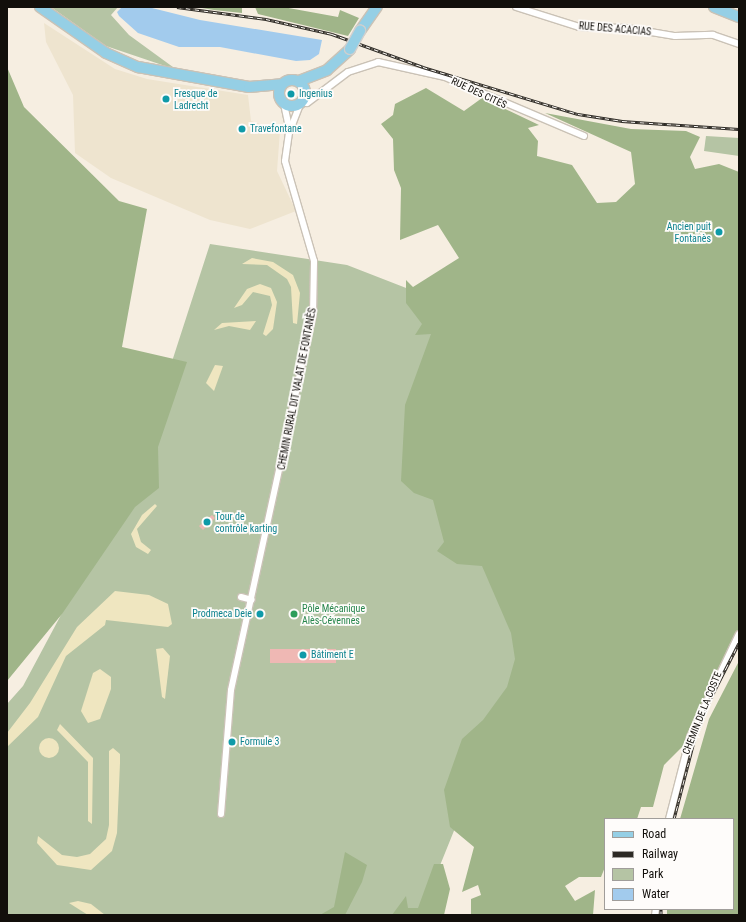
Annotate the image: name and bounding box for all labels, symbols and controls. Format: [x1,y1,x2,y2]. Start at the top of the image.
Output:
street label: RUE DES ACACIAS [578,20,652,38]
street label: RUE DES CITÉS [449,75,509,111]
place label: Fresque de Ladrecht [174,87,217,110]
place label: Ingenius [299,88,332,100]
marker: Ingenius [286,89,296,99]
marker: Fresque de Ladrecht [161,94,171,104]
place label: Travefontane [250,123,302,135]
marker: Travefontane [237,124,247,134]
place label: Ancien puit Fontanès [667,220,711,244]
marker: Ancien puit Fontanès [714,227,724,237]
street label: CHEMIN RURAL DIT VALAT DE FONTANÈS [275,307,319,471]
place label: Tour de contrôle karting [215,510,277,534]
marker: Tour de contrôle karting [202,517,212,527]
place label: Pôle Mécanique Alès-Cévennes [302,602,365,626]
place label: Prodmeca Deie [192,608,252,620]
marker: Prodmeca Deie [255,609,265,619]
marker: Pôle Mécanique Alès-Cévennes [289,609,299,619]
place label: Bâtiment E [311,649,354,661]
marker: Bâtiment E [298,650,308,660]
street label: CHEMIN DE LA COSTE [680,670,724,756]
place label: Formule 3 [240,736,279,748]
marker: Formule 3 [227,737,237,747]
legend [604,818,734,910]
text: Road [642,827,666,841]
text: Railway [642,847,678,861]
text: Park [642,867,663,881]
text: Water [642,887,670,901]

